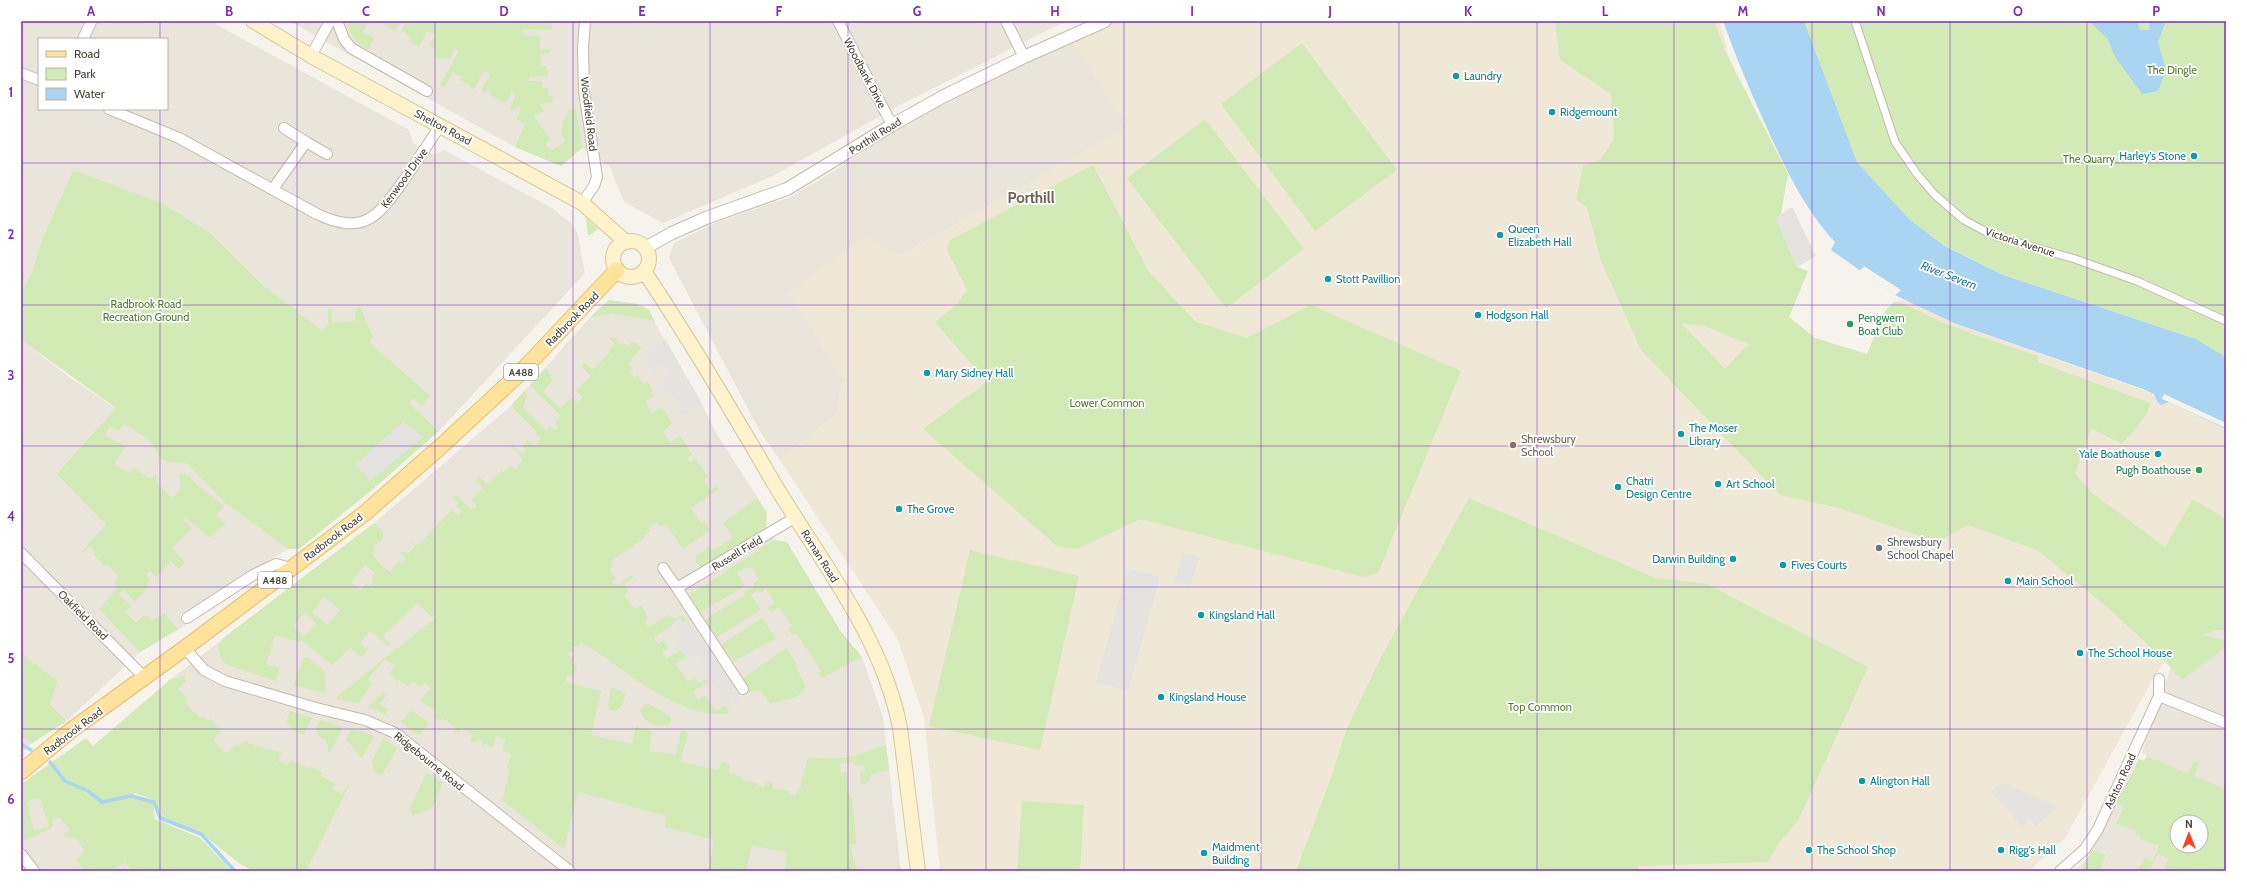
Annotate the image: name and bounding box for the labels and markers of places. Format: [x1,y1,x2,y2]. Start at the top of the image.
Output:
place label: Laundry [1464,69,1502,83]
marker: Laundry [1451,71,1461,81]
place label: Ridgemount [1560,105,1618,119]
marker: Ridgemount [1547,107,1557,117]
place label: Harley's Stone [2119,149,2186,163]
marker: Harley's Stone [2189,151,2199,161]
place label: Queen Elizabeth Hall [1508,222,1572,249]
marker: Queen Elizabeth Hall [1495,230,1505,240]
place label: Stott Pavillion [1336,272,1400,286]
marker: Stott Pavillion [1323,274,1333,284]
place label: Hodgson Hall [1486,308,1549,322]
marker: Hodgson Hall [1473,310,1483,320]
place label: Pengwern Boat Club [1858,311,1905,338]
marker: Pengwern Boat Club [1845,319,1855,329]
place label: Mary Sidney Hall [935,366,1014,380]
marker: Mary Sidney Hall [922,368,932,378]
place label: The Moser Library [1689,421,1738,448]
marker: The Moser Library [1676,429,1686,439]
place label: Shrewsbury School [1521,432,1576,459]
marker: Shrewsbury School [1508,440,1518,450]
place label: Yale Boathouse [2078,447,2150,461]
marker: Yale Boathouse [2153,449,2163,459]
place label: Pugh Boathouse [2116,463,2191,477]
marker: Pugh Boathouse [2194,465,2204,475]
place label: Chatri Design Centre [1626,474,1692,501]
place label: Art School [1726,477,1775,491]
marker: Art School [1713,479,1723,489]
marker: Chatri Design Centre [1613,482,1623,492]
place label: The Grove [907,502,955,516]
marker: The Grove [894,504,904,514]
place label: Shrewsbury School Chapel [1887,535,1954,562]
marker: Shrewsbury School Chapel [1874,543,1884,553]
place label: Darwin Building [1652,552,1726,566]
marker: Darwin Building [1728,554,1738,564]
place label: Fives Courts [1791,558,1848,572]
marker: Fives Courts [1778,560,1788,570]
place label: Main School [2016,574,2074,588]
marker: Main School [2003,576,2013,586]
place label: Kingsland Hall [1209,608,1275,622]
marker: Kingsland Hall [1196,610,1206,620]
place label: The School House [2088,646,2172,660]
marker: The School House [2075,648,2085,658]
place label: Kingsland House [1169,690,1247,704]
marker: Kingsland House [1156,692,1166,702]
place label: Alington Hall [1870,774,1930,788]
marker: Alington Hall [1857,776,1867,786]
place label: Maidment Building [1212,840,1260,867]
place label: The School Shop [1817,843,1896,857]
place label: Rigg's Hall [2009,843,2056,857]
marker: The School Shop [1804,845,1814,855]
marker: Rigg's Hall [1996,845,2006,855]
marker: Maidment Building [1199,848,1209,858]

